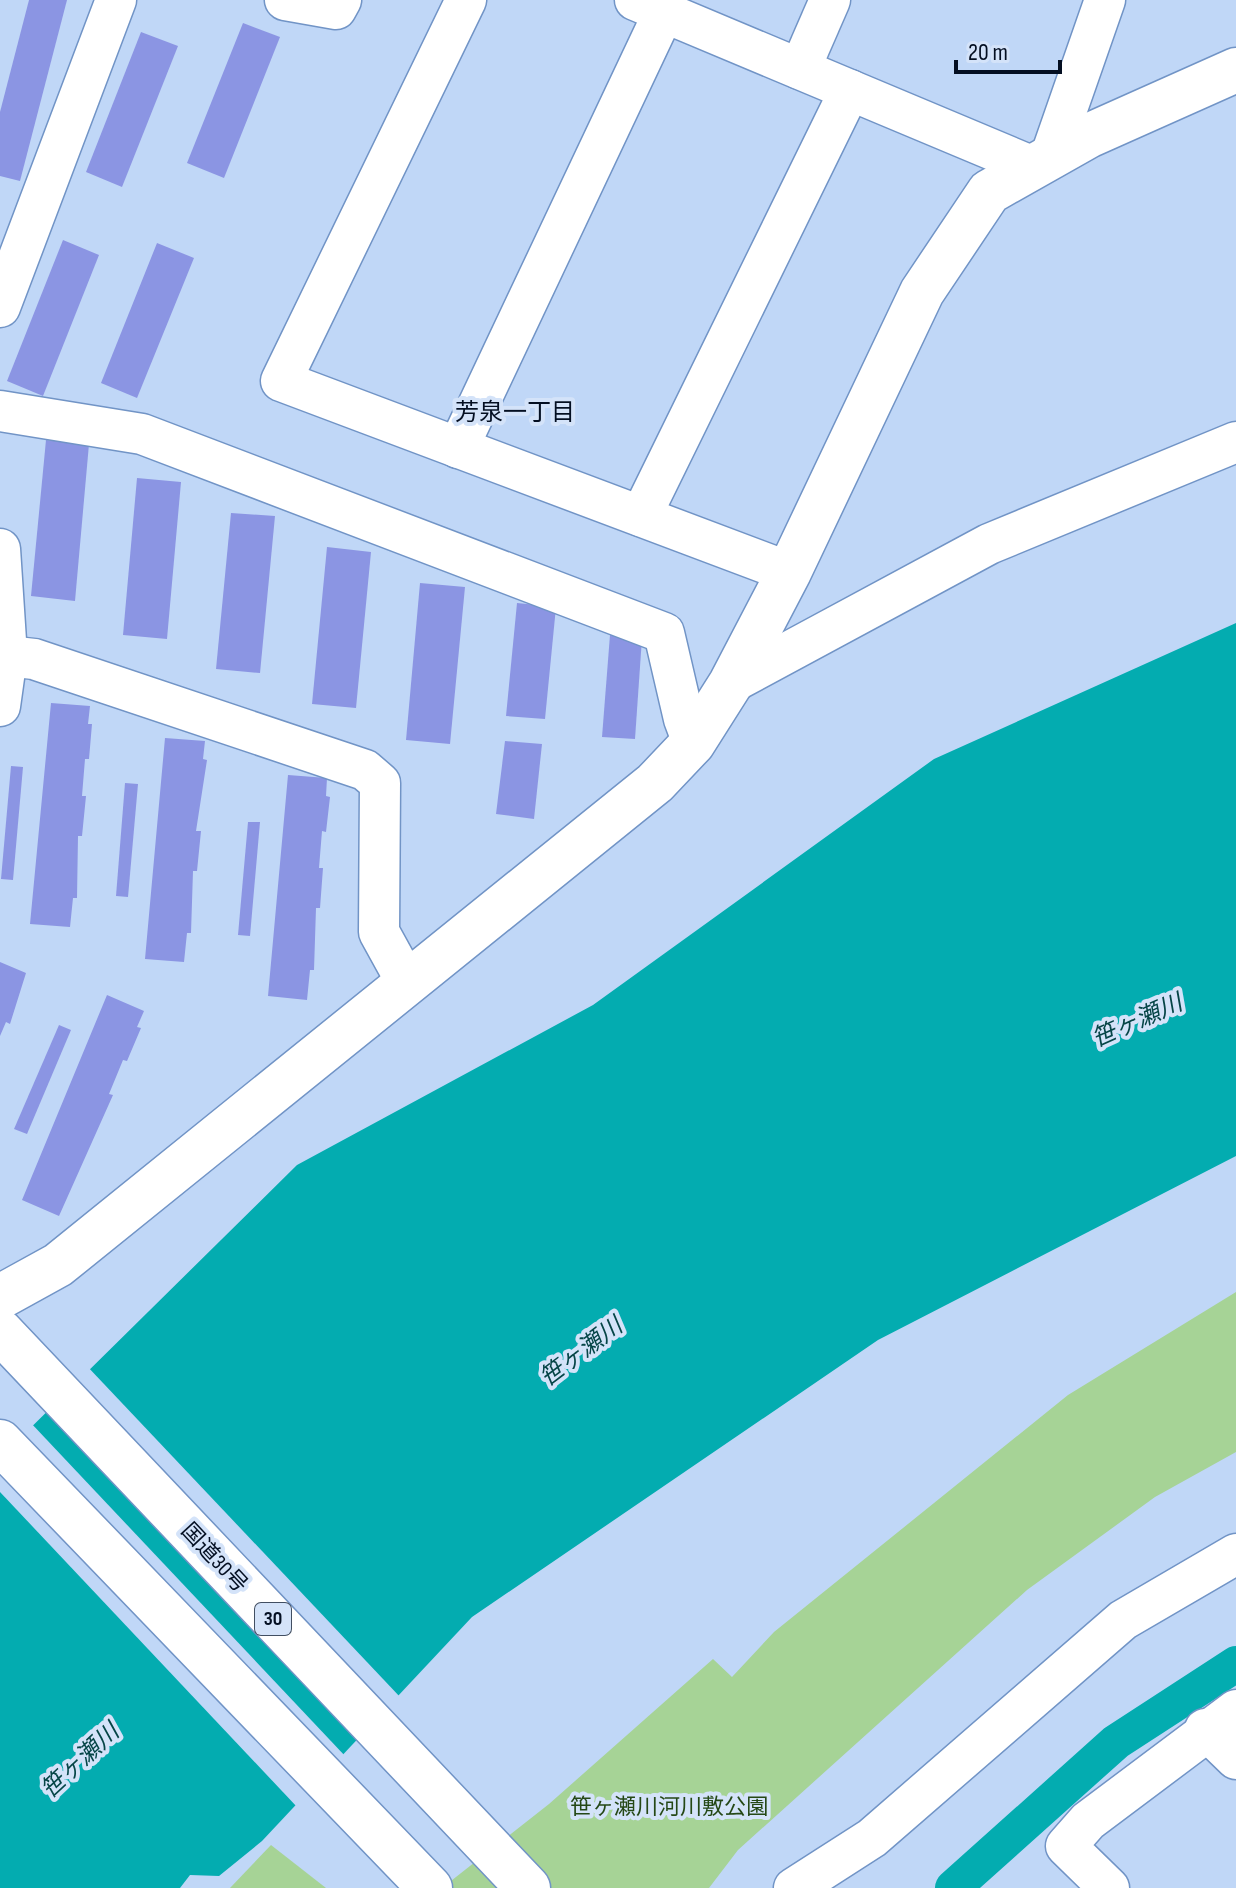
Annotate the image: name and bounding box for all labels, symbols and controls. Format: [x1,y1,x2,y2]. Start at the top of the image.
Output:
scale bar [956,24,1060,74]
text: 20 m [968,38,1008,67]
district label: 芳泉一丁目 [455,398,575,427]
water label: 笹ヶ瀬川 [1087,987,1189,1054]
water label: 笹ヶ瀬川 [534,1310,630,1392]
street label: 国道30号 [175,1518,253,1598]
road number: 30 [255,1603,291,1635]
water label: 笹ヶ瀬川 [35,1716,127,1804]
park label: 笹ヶ瀬川河川敷公園 [570,1794,768,1821]

